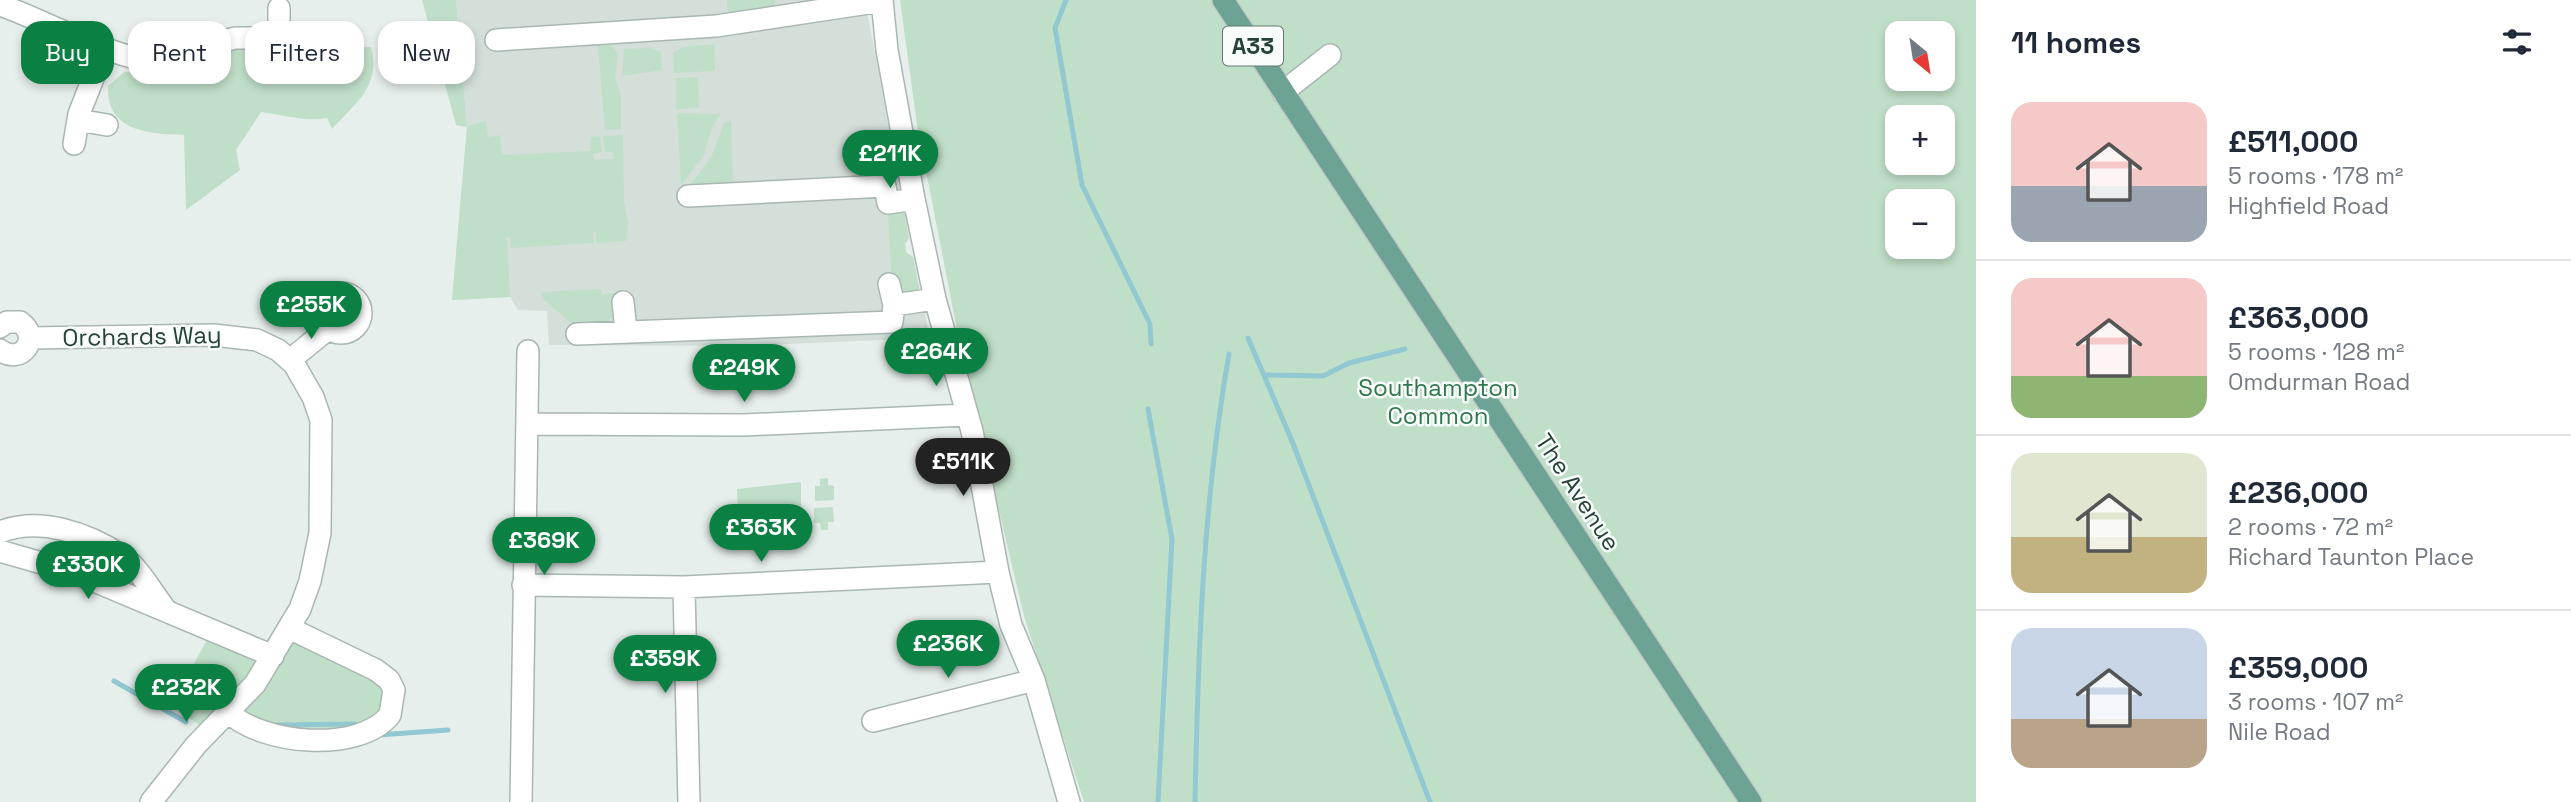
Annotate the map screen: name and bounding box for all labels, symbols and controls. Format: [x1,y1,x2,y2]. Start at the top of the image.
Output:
chip: Buy [21,21,114,84]
chip: Rent [128,21,231,84]
chip: Filters [245,21,364,84]
chip: New [378,21,475,84]
north arrow [1885,21,1955,91]
map controls [1885,21,1955,259]
text: 11 homes [2011,23,2141,62]
icon: filters [2498,23,2536,61]
road number: A33 [1223,26,1283,66]
button: + [1885,105,1955,175]
text: £511,000 [2228,122,2359,161]
pin: £211K [841,130,939,190]
icon: home [2067,130,2151,214]
text: £211K [858,138,922,168]
text: 5 rooms · 178 m² [2228,161,2403,191]
button: − [1885,189,1955,259]
text: Highfield Road [2228,191,2389,221]
pin: £255K [262,282,360,341]
text: £255K [276,289,346,319]
text: £363,000 [2228,298,2369,337]
icon: home [2067,306,2151,390]
street label: Orchards Way [62,319,222,353]
pin: £264K [887,328,985,388]
text: £264K [900,336,972,366]
text: 5 rooms · 128 m² [2228,337,2404,367]
pin: £249K [695,344,793,404]
text: £249K [708,352,780,382]
text: Omdurman Road [2228,367,2410,397]
park label: Southampton Common [1358,372,1518,431]
street label: The Avenue [1529,428,1627,556]
pin: £511K [914,438,1012,498]
text: £511K [931,446,995,476]
text: £236,000 [2228,473,2368,512]
icon: home [2067,481,2151,565]
pin: £363K [712,504,810,564]
text: £363K [725,512,797,542]
text: 2 rooms · 72 m² [2228,512,2393,542]
pin: £369K [495,518,593,577]
text: £369K [508,525,580,555]
pin: £330K [39,542,137,601]
text: Richard Taunton Place [2228,542,2474,572]
text: £330K [52,549,124,579]
pin: £236K [899,620,997,680]
text: £236K [913,628,983,658]
pin: £359K [616,636,714,695]
text: £359K [629,643,701,673]
text: £359,000 [2228,648,2368,687]
icon: home [2067,656,2151,740]
pin: £232K [137,664,235,724]
text: £232K [151,672,221,702]
text: 3 rooms · 107 m² [2228,687,2404,717]
text: Nile Road [2228,717,2331,747]

